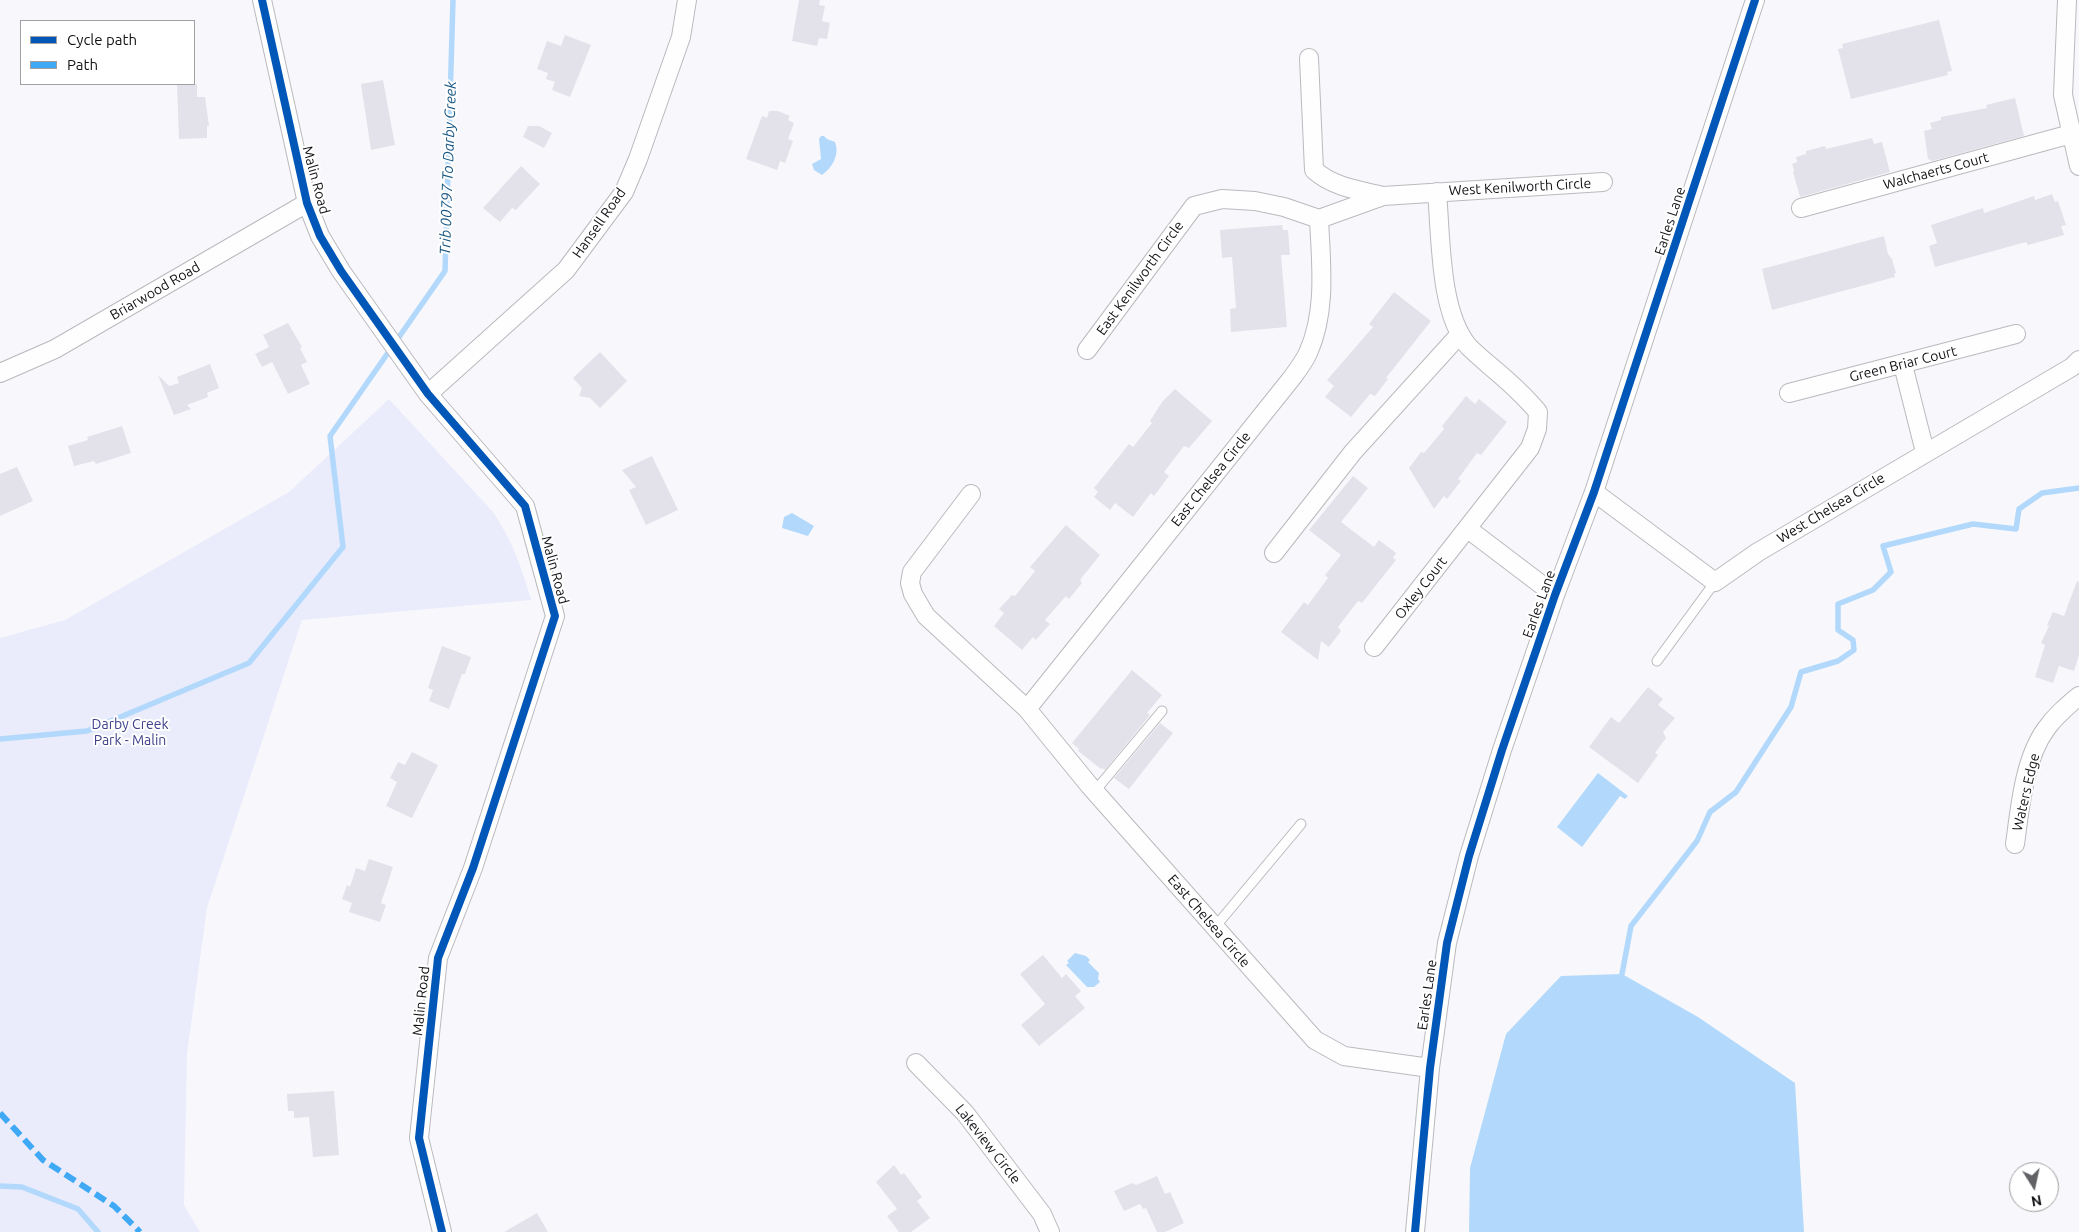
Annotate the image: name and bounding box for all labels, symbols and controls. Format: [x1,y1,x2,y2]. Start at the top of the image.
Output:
legend [20,20,195,85]
text: Cycle path [67,31,137,48]
text: Path [67,56,98,73]
water label: Trib 00797 To Darby Creek [436,81,460,255]
street label: Malin Road [299,144,333,216]
street label: Walchaerts Court [1881,149,1991,193]
street label: West Kenilworth Circle [1448,175,1592,199]
street label: Hansell Road [569,185,629,261]
street label: Earles Lane [1651,185,1689,257]
street label: East Kenilworth Circle [1093,218,1187,338]
street label: Briarwood Road [107,258,203,324]
street label: Green Briar Court [1848,343,1958,385]
street label: East Chelsea Circle [1168,428,1254,530]
street label: West Chelsea Circle [1774,469,1888,547]
street label: Malin Road [538,534,572,606]
street label: Oxley Court [1391,553,1451,623]
street label: Earles Lane [1519,568,1559,640]
park label: Darby Creek Park - Malin [92,716,168,749]
street label: Waters Edge [2009,751,2043,833]
street label: East Chelsea Circle [1164,871,1254,971]
street label: Earles Lane [1414,959,1440,1031]
street label: Malin Road [409,965,433,1037]
street label: Lakeview Circle [952,1101,1024,1187]
north arrow [2009,1162,2059,1212]
text: N [2030,1192,2043,1210]

